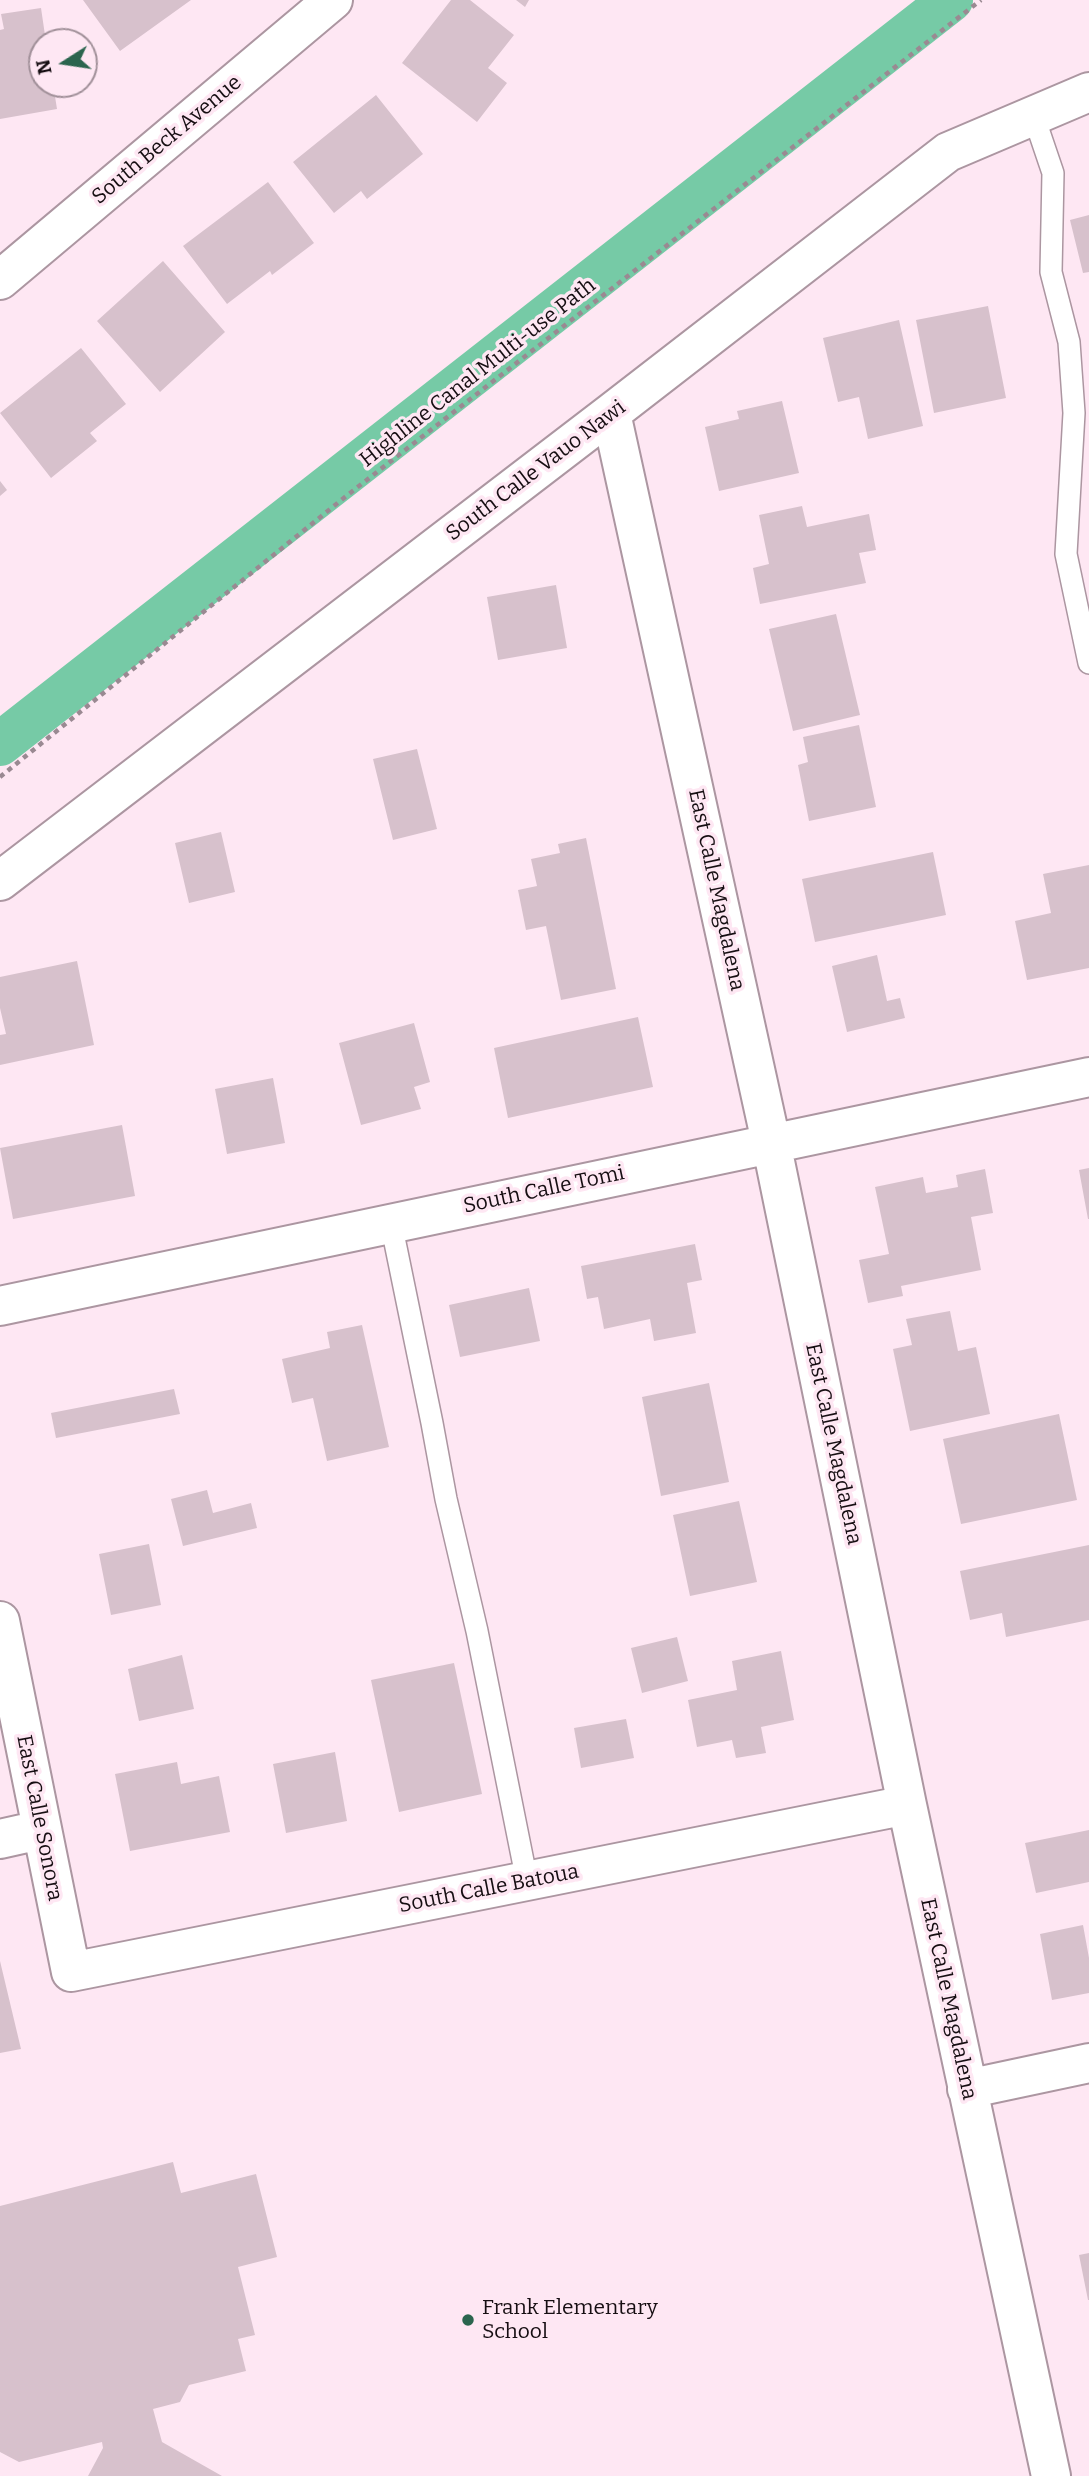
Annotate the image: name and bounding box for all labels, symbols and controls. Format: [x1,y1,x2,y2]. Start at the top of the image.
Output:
north arrow [28,28,98,98]
text: N [31,57,57,77]
street label: South Beck Avenue [87,70,247,210]
street label: Highline Canal Multi-use Path [355,273,601,473]
street label: South Calle Vauo Nawi [441,395,631,547]
street label: East Calle Magdalena [682,787,750,993]
street label: South Calle Tomi [461,1161,627,1219]
street label: East Calle Magdalena [799,1341,867,1547]
street label: East Calle Sonora [11,1733,67,1903]
street label: South Calle Batoua [397,1859,581,1919]
street label: East Calle Magdalena [914,1896,982,2102]
place label: Frank Elementary School [482,2295,658,2345]
marker: Frank Elementary School [460,2312,476,2328]

